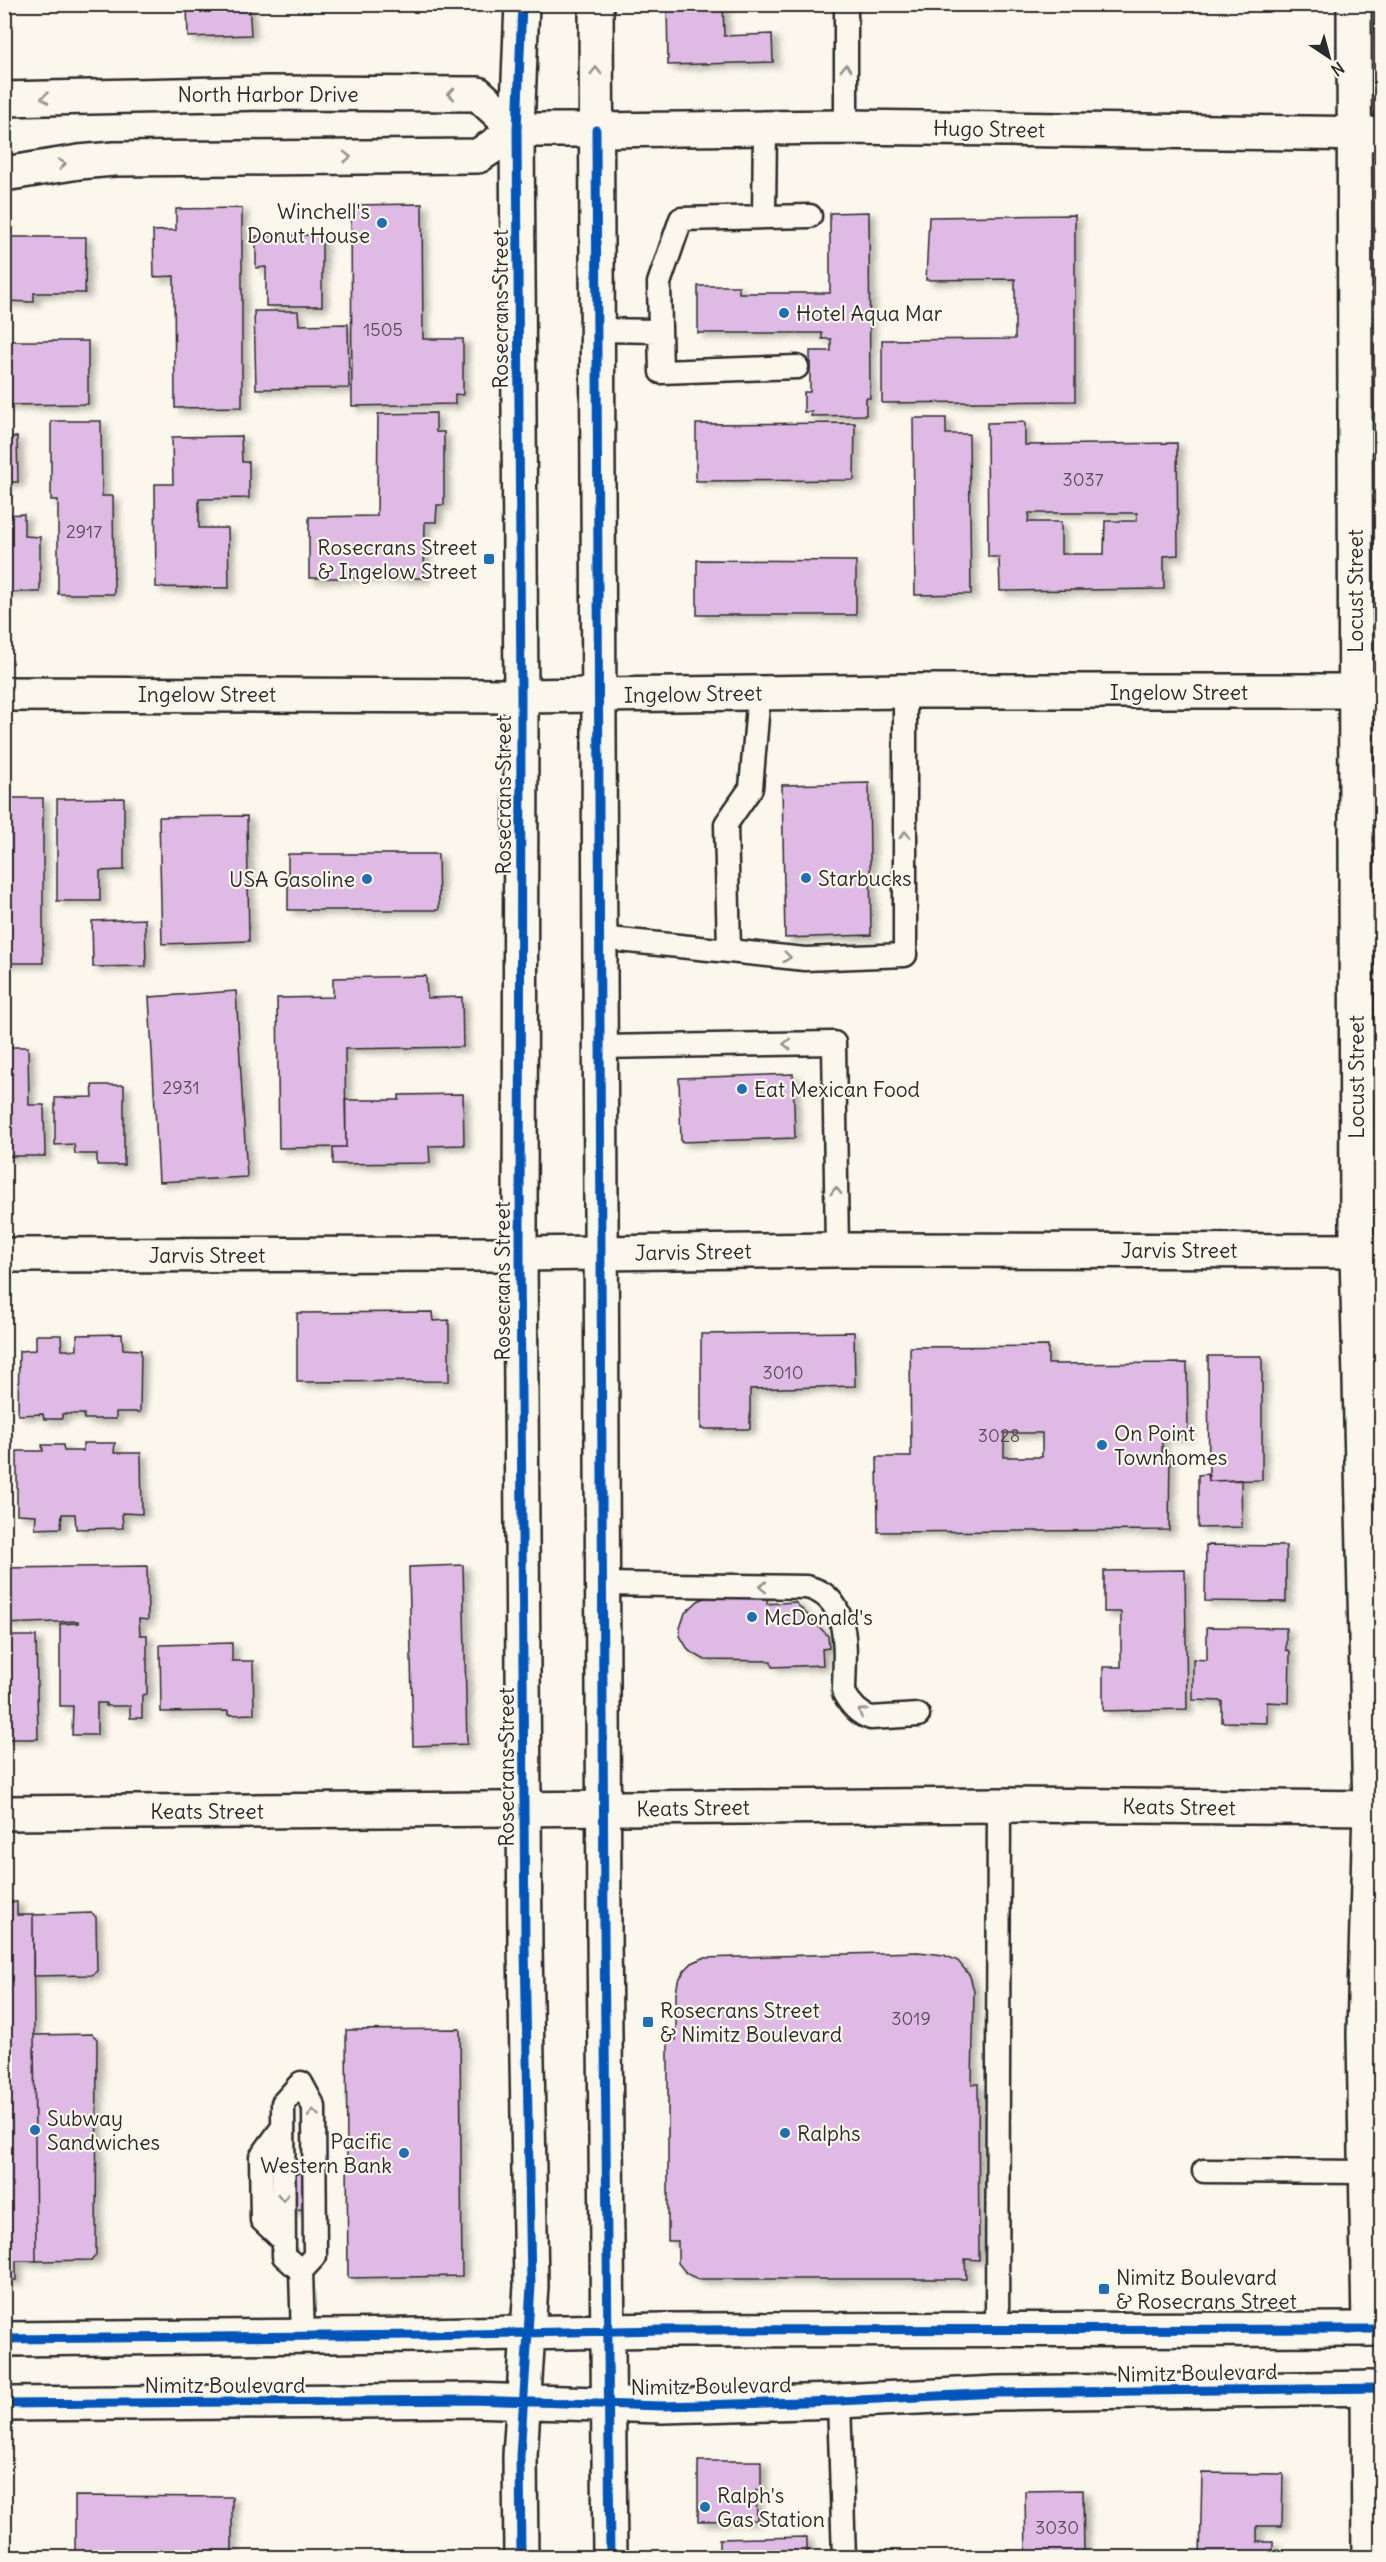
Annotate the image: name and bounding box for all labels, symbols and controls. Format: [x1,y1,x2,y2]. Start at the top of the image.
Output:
north arrow [1299,27,1359,87]
text: N [1327,58,1348,80]
one-way arrow [840,64,852,73]
one-way arrow [590,67,602,76]
street label: North Harbor Drive [177,81,359,108]
one-way arrow [447,88,456,100]
one-way arrow [41,91,50,104]
street label: Hugo Street [933,115,1045,143]
one-way arrow [342,151,351,163]
one-way arrow [58,159,67,171]
place label: Winchell's Donut House [247,198,370,249]
marker: Winchell's Donut House [375,216,389,230]
street label: Rosecrans Street [487,229,514,389]
place label: Hotel Aqua Mar [796,300,943,327]
marker: Hotel Aqua Mar [777,306,791,320]
house number: 1505 [363,318,403,341]
house number: 3037 [1062,468,1104,491]
house number: 2917 [66,520,102,543]
street label: Locust Street [1342,529,1369,653]
place label: Rosecrans Street & Ingelow Street [317,534,477,585]
marker: Rosecrans Street & Ingelow Street [482,552,496,566]
street label: Ingelow Street [624,679,762,709]
street label: Ingelow Street [1110,679,1248,706]
street label: Ingelow Street [138,681,276,708]
street label: Rosecrans Street [490,715,517,875]
one-way arrow [899,831,911,840]
place label: Starbucks [818,865,912,892]
place label: USA Gasoline [229,866,355,893]
marker: Starbucks [799,871,813,885]
marker: USA Gasoline [360,872,374,886]
one-way arrow [782,950,792,963]
street label: Locust Street [1343,1015,1370,1139]
one-way arrow [783,1038,792,1050]
house number: 2931 [162,1076,200,1099]
place label: Eat Mexican Food [754,1076,920,1103]
marker: Eat Mexican Food [735,1082,749,1096]
one-way arrow [830,1187,843,1196]
street label: Rosecrans Street [489,1201,516,1361]
street label: Jarvis Street [634,1237,752,1267]
street label: Jarvis Street [1121,1237,1237,1264]
street label: Jarvis Street [149,1242,265,1269]
house number: 3010 [762,1361,804,1384]
place label: On Point Townhomes [1114,1420,1227,1471]
house number: 3028 [978,1424,1020,1447]
marker: On Point Townhomes [1095,1438,1109,1452]
one-way arrow [759,1581,768,1593]
place label: McDonald's [764,1604,873,1631]
marker: McDonald's [745,1610,759,1624]
street label: Rosecrans Street [493,1687,520,1847]
one-way arrow [857,1709,868,1720]
street label: Keats Street [1122,1793,1236,1821]
street label: Keats Street [636,1794,750,1822]
street label: Keats Street [150,1798,264,1825]
place label: Rosecrans Street & Nimitz Boulevard [660,1997,842,2048]
house number: 3019 [891,2007,931,2030]
marker: Rosecrans Street & Nimitz Boulevard [641,2015,655,2029]
place label: Subway Sandwiches [47,2105,160,2156]
one-way arrow [307,2109,320,2118]
place label: Ralphs [797,2120,861,2147]
marker: Subway Sandwiches [28,2123,42,2137]
marker: Ralphs [778,2126,792,2140]
place label: Pacific Western Bank [260,2128,392,2179]
marker: Pacific Western Bank [397,2146,411,2160]
one-way arrow [277,2193,289,2202]
place label: Nimitz Boulevard & Rosecrans Street [1116,2264,1297,2315]
marker: Nimitz Boulevard & Rosecrans Street [1097,2282,1111,2296]
street label: Nimitz Boulevard [1116,2358,1278,2388]
street label: Nimitz Boulevard [630,2371,792,2401]
street label: Nimitz Boulevard [145,2372,305,2399]
place label: Ralph's Gas Station [717,2482,825,2533]
marker: Ralph's Gas Station [698,2500,712,2514]
house number: 3030 [1035,2516,1079,2539]

